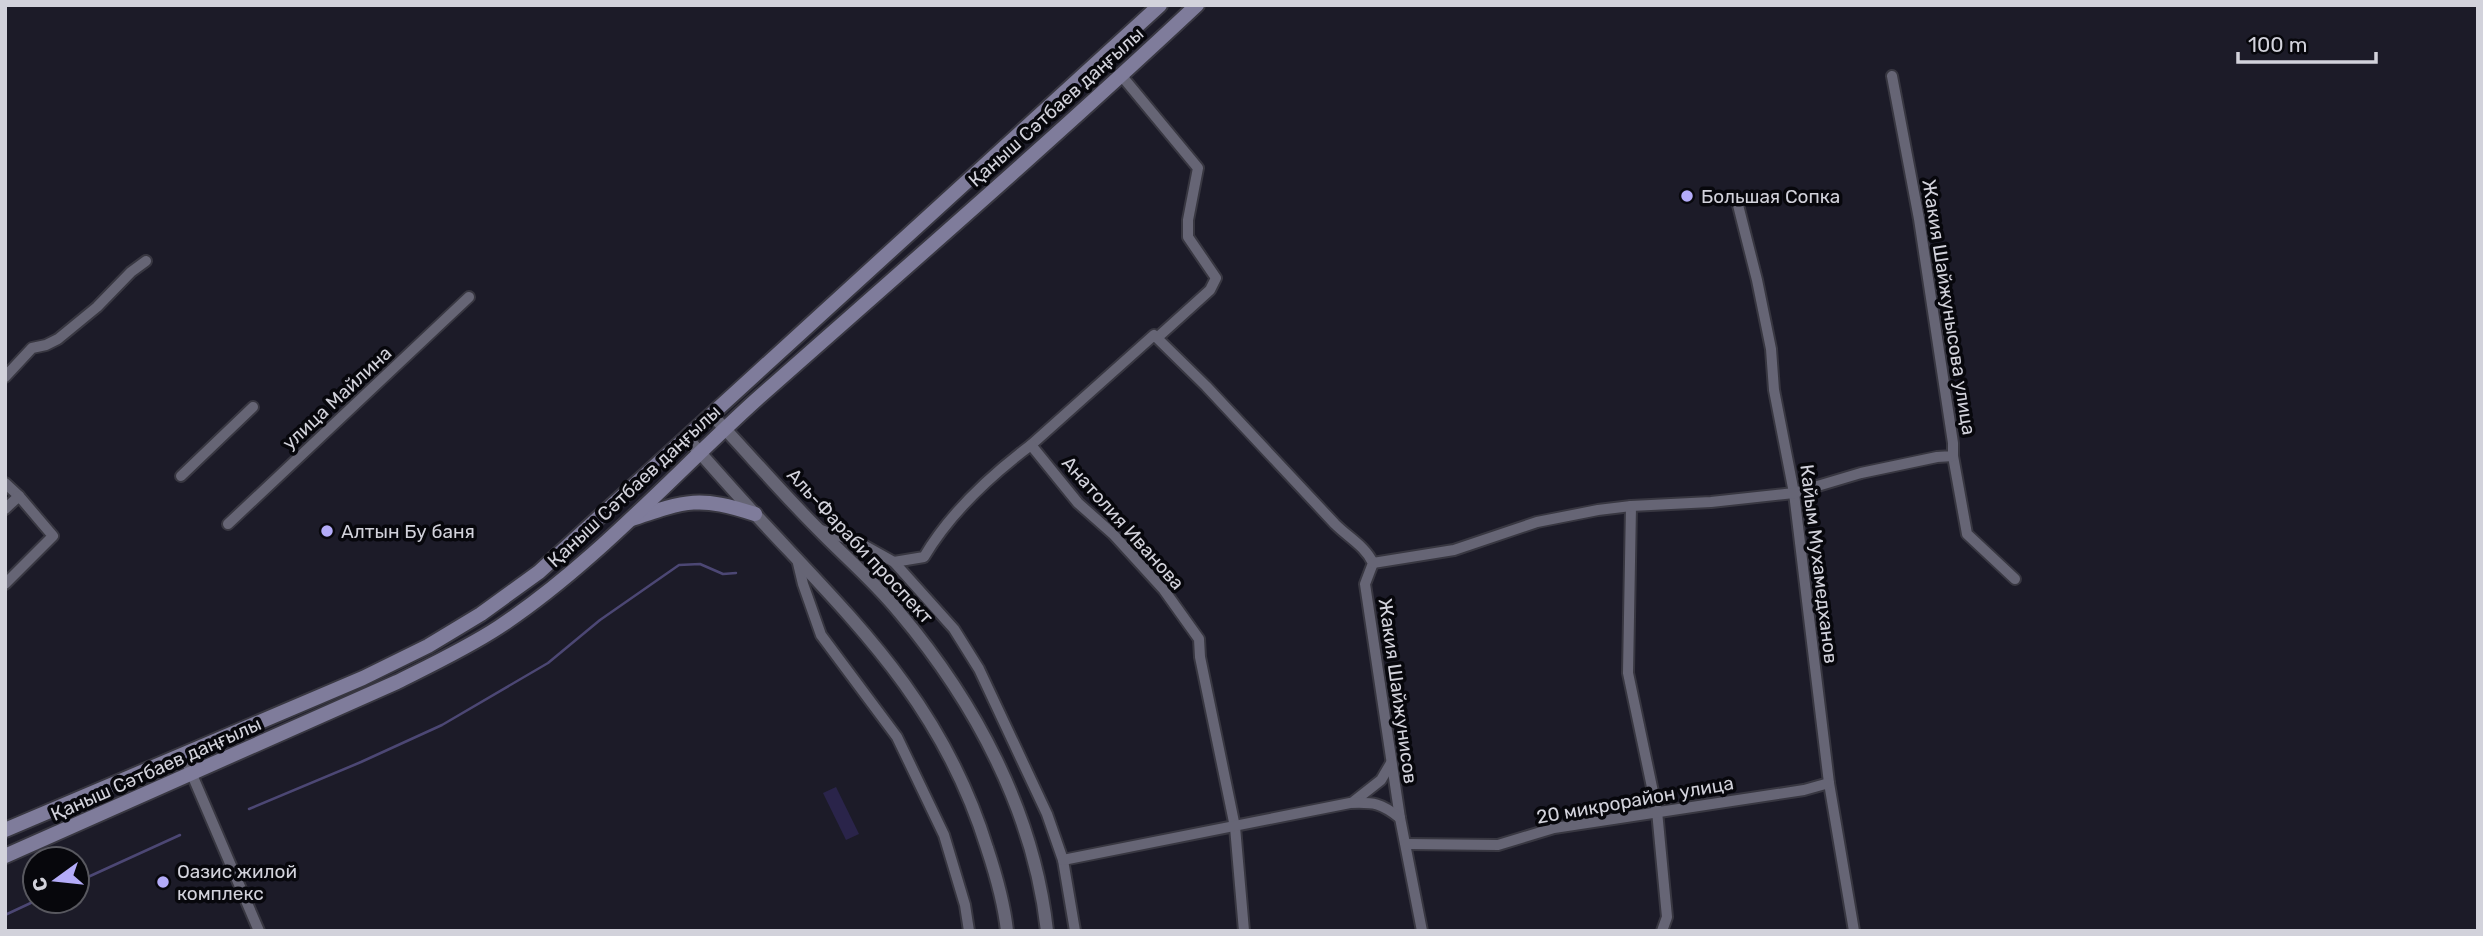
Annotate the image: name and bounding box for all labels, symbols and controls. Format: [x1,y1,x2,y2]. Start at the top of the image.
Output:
scale bar [2238,21,2376,65]
street label: Қаныш Сәтбаев даңғылы [964,22,1148,192]
text: 100 m [2248,32,2307,57]
street label: Жакия Шайжунысова улица [1917,177,1981,437]
place label: Большая Сопка [1701,185,1840,208]
marker: Большая Сопка [1679,188,1695,204]
street label: улица Майлина [278,341,396,455]
street label: Қаныш Сәтбаев даңғылы [543,400,725,572]
street label: Анатолия Иванова [1057,451,1189,595]
street label: Кайым Мухамедханов [1795,463,1843,665]
street label: Аль-Фараби проспект [782,464,938,629]
place label: Алтын Бу баня [341,520,475,543]
marker: Алтын Бу баня [319,523,335,539]
street label: Жакия Шайжунисов [1374,597,1422,785]
street label: Қаныш Сәтбаев даңғылы [47,712,265,826]
street label: 20 микрорайон улица [1535,771,1735,829]
north arrow [21,845,91,915]
place label: Оазис жилой комплекс [177,860,297,905]
marker: Оазис жилой комплекс [155,874,171,890]
text: С [27,875,53,894]

